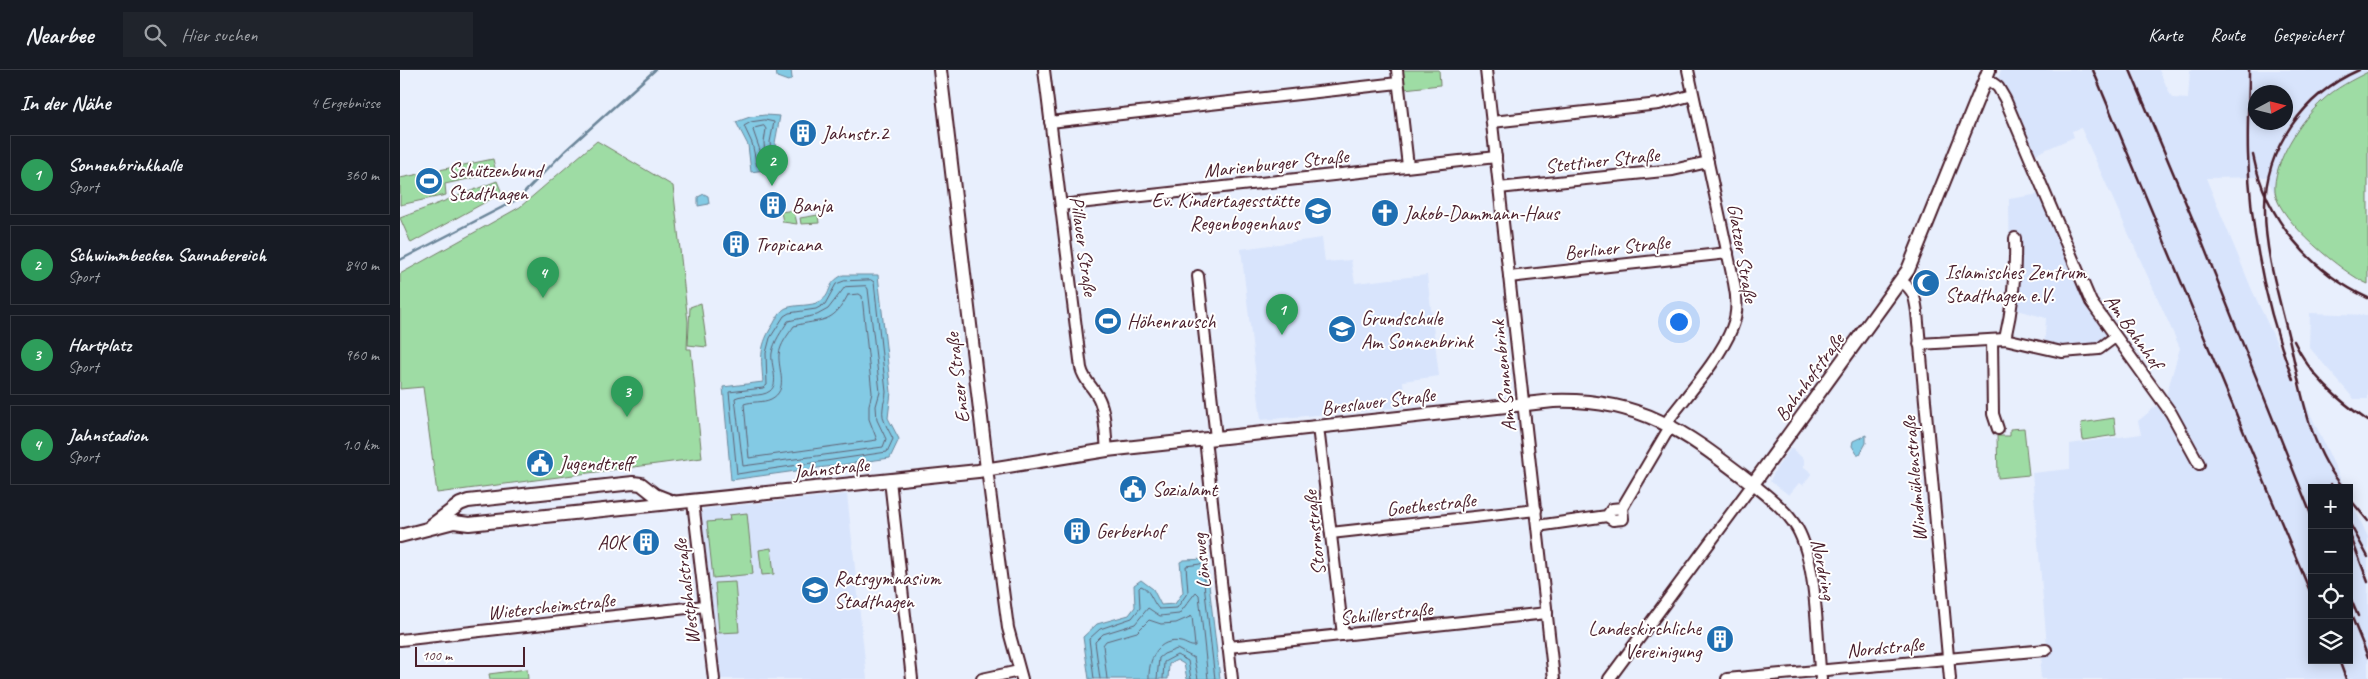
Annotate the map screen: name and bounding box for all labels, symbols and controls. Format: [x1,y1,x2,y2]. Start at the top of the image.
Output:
search box [123,12,473,57]
text: Nearbee [25,20,93,50]
icon: search [141,21,169,49]
text: Hier suchen [181,23,257,47]
text: Karte [2148,24,2183,46]
text: Route [2211,24,2245,46]
text: Gespeichert [2273,24,2343,46]
north arrow [2248,85,2293,130]
text: In der Nähe [20,90,110,116]
text: 4 Ergebnisse [311,93,380,113]
building icon: Jahnstr.2 [788,118,818,148]
place label: Jahnstr.2 [821,121,891,146]
street label: Stettiner Straße [1544,142,1662,179]
street label: Marienburger Straße [1203,143,1351,184]
pin: 2 [756,145,788,186]
text: Sonnenbrinkhalle [68,153,182,177]
place label: Schützenbund Stadthagen [448,158,545,206]
text: 1 [33,165,41,185]
text: 360 m [345,165,379,185]
sports icon: Schützenbund Stadthagen [414,166,444,196]
text: Sport [68,177,99,197]
place label: Ev. Kindertagesstätte Regenbogenhaus [1152,188,1301,236]
building icon: Banja [758,190,788,220]
place label: Banja [792,193,834,218]
street label: Pillauer Straße [1064,195,1103,299]
school or university icon: Ev. Kindertagesstätte Regenbogenhaus [1303,196,1333,226]
church icon: Jakob-Dammann-Haus [1370,198,1400,228]
place label: Jakob-Dammann-Haus [1403,201,1561,226]
street label: Glatzer Straße [1722,202,1764,306]
building icon: Tropicana [721,229,751,259]
street label: Berliner Straße [1563,229,1672,265]
place label: Tropicana [755,232,823,257]
text: Schwimmbecken Saunabereich [68,243,266,267]
text: 2 [33,255,41,275]
text: 840 m [345,255,379,275]
pin: 4 [527,257,559,298]
place label: Islamisches Zentrum Stadthagen e.V. [1945,260,2088,308]
text: Sport [68,267,99,287]
mosque icon: Islamisches Zentrum Stadthagen e.V. [1911,268,1941,298]
street label: Am Bahnhof [2099,289,2171,377]
pin: 1 [1266,294,1298,335]
sports icon: Höhenrausch [1093,306,1123,336]
place label: Grundschule Am Sonnenbrink [1361,306,1475,354]
place label: Höhenrausch [1127,309,1217,334]
your location [1666,309,1692,335]
school or university icon: Grundschule Am Sonnenbrink [1327,314,1357,344]
street label: Am Sonnenbrink [1485,317,1522,433]
street label: Bahnhofstraße [1769,327,1851,426]
street label: Enzer Straße [939,330,975,425]
text: Hartplatz [68,333,131,357]
text: 3 [33,345,41,365]
text: 960 m [345,345,379,365]
text: Sport [68,357,99,377]
pin: 3 [611,376,643,417]
street label: Breslauer Straße [1320,382,1438,421]
street label: Windmühlenstraße [1896,414,1932,543]
text: Jahnstadion [68,423,148,447]
text: 4 [33,435,41,455]
text: 1.0 km [342,435,379,455]
text: Sport [68,447,99,467]
public building icon: Jugendtreff [525,448,555,478]
place label: Jugendtreff [558,451,637,476]
street label: Jahnstraße [791,452,872,485]
public building icon: Sozialamt [1118,474,1148,504]
place label: Sozialamt [1152,477,1219,502]
map controls [2308,484,2353,664]
button: + [2308,484,2353,529]
street label: Goethestraße [1385,487,1478,522]
street label: Stormstraße [1297,488,1331,577]
building icon: Gerberhof [1062,516,1092,546]
place label: Gerberhof [1096,519,1168,544]
building icon: AOK [631,527,661,557]
button: − [2308,529,2353,574]
place label: AOK [597,530,631,555]
street label: Lönsweg [1186,531,1217,590]
street label: Westphalstraße [667,536,705,646]
street label: Nordring [1805,537,1842,603]
place label: Ratsgymnasium Stadthagen [834,566,943,614]
button: locate [2308,574,2353,619]
school or university icon: Ratsgymnasium Stadthagen [800,575,830,605]
street label: Wietersheimstraße [486,587,617,626]
street label: Schillerstraße [1339,596,1435,631]
place label: Landeskirchliche Vereinigung [1588,616,1703,664]
button: layers [2308,619,2353,664]
building icon: Landeskirchliche Vereinigung [1705,624,1735,654]
street label: Nordstraße [1845,632,1926,663]
scale bar [415,644,525,667]
text: 100 m [422,647,452,664]

